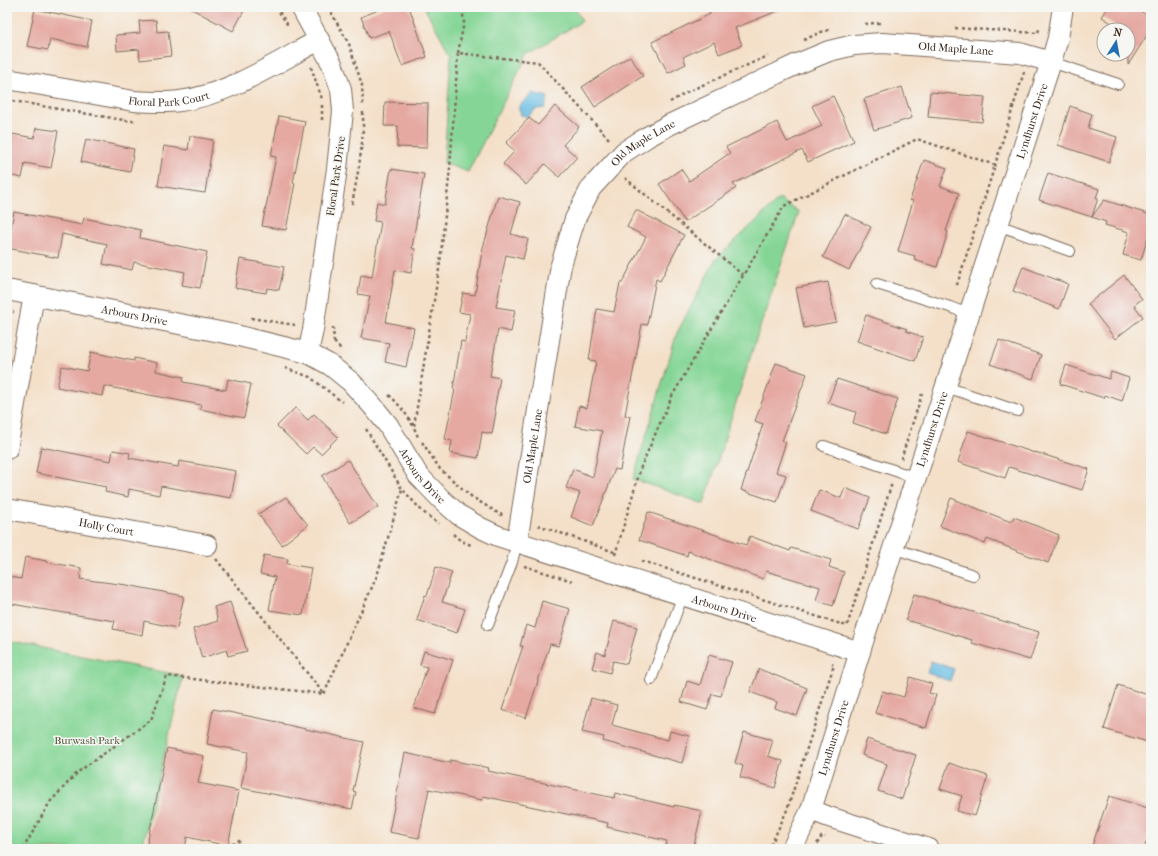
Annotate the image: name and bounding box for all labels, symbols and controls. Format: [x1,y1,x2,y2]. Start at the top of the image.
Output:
north arrow [1096,22,1136,62]
text: N [1112,25,1124,40]
street label: Old Maple Lane [918,39,995,58]
street label: Lyndhurst Drive [1014,81,1050,160]
street label: Floral Park Court [127,88,211,109]
street label: Old Maple Lane [608,116,678,169]
street label: Floral Park Drive [324,135,348,217]
street label: Arbours Drive [99,302,169,328]
street label: Lyndhurst Drive [914,389,950,469]
street label: Old Maple Lane [520,407,545,484]
street label: Arbours Drive [396,445,449,507]
street label: Holly Court [78,516,135,538]
street label: Arbours Drive [689,592,759,625]
street label: Lyndhurst Drive [815,698,851,777]
park label: Burwash Park [54,734,120,747]

